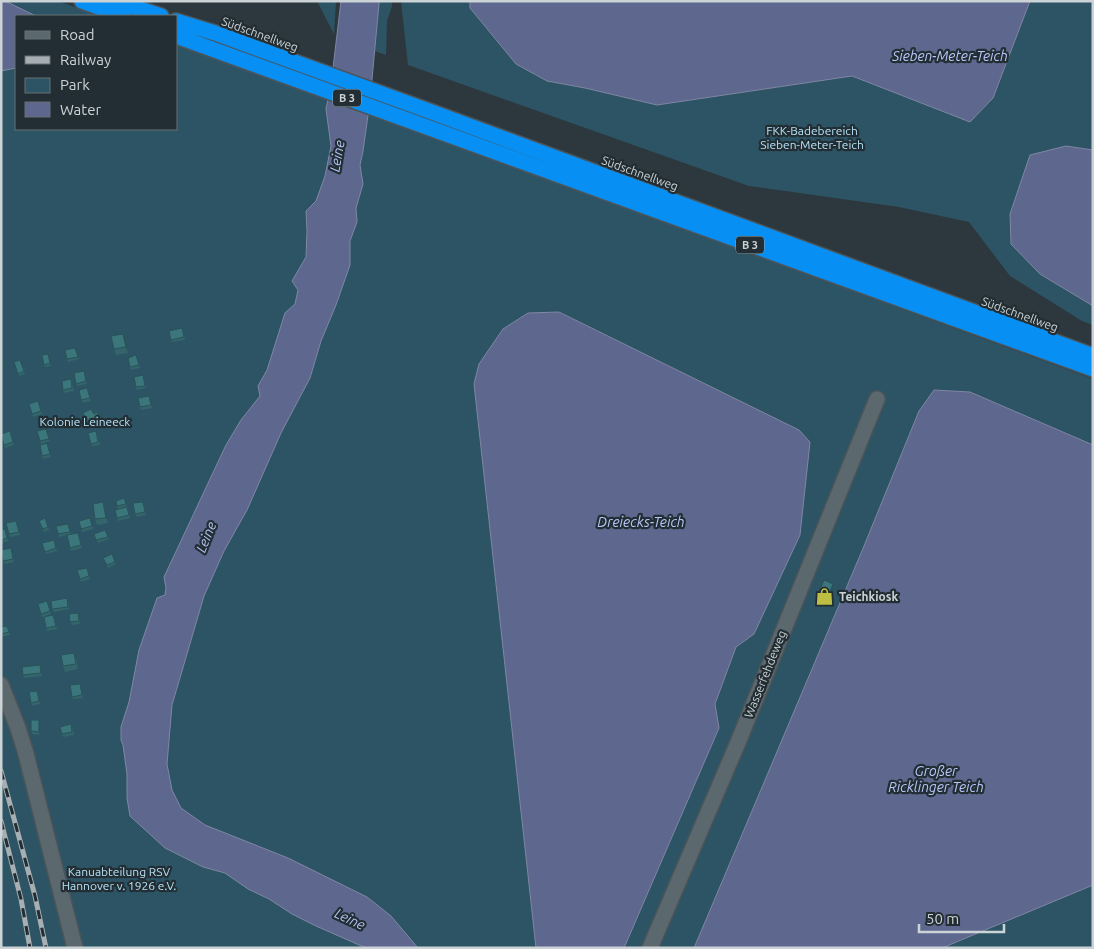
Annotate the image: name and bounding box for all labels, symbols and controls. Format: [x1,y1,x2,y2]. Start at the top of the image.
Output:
street label: Südschnellweg [220,14,300,54]
legend [15,15,178,130]
text: Road [60,26,95,43]
water label: Sieben-Meter-Teich [891,48,1008,64]
text: Railway [60,51,111,68]
text: Park [60,76,90,93]
road number: B 3 [333,90,361,106]
text: Water [60,101,101,118]
park label: FKK-Badebereich Sieben-Meter-Teich [760,124,864,151]
water label: Leine [326,139,348,173]
street label: Südschnellweg [600,153,680,193]
road number: B 3 [736,236,764,254]
street label: Südschnellweg [980,294,1060,334]
park label: Kolonie Leineeck [40,415,130,428]
water label: Dreiecks-Teich [597,514,685,530]
water label: Leine [193,519,219,555]
shop icon: Teichkiosk [815,586,835,606]
place label: Teichkiosk [839,590,898,603]
street label: Wasserfehdeweg [742,628,788,720]
water label: Großer Ricklinger Teich [888,763,984,795]
park label: Kanuabteilung RSV Hannover v. 1926 e.V. [62,865,176,892]
scale bar [919,902,1004,934]
water label: Leine [332,905,368,933]
text: 50 m [926,910,959,927]

